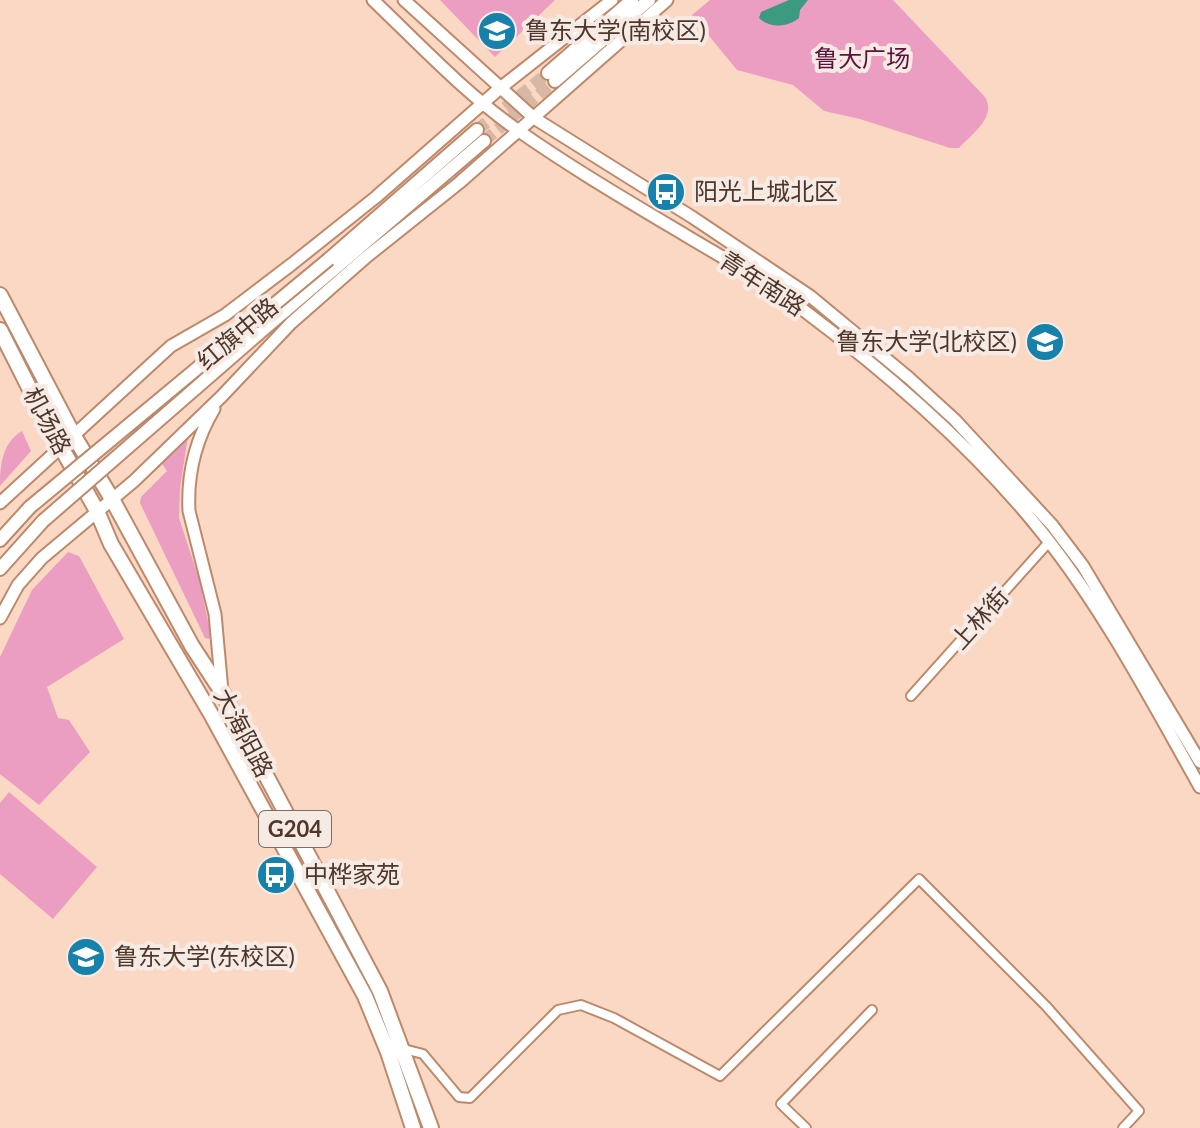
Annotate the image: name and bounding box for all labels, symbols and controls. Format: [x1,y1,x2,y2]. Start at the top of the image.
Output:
school or university icon: 鲁东大学(南校区) [476,10,518,52]
place label: 鲁东大学(南校区) [525,15,706,44]
park label: 鲁大广场 [814,43,910,72]
bus stop icon: 阳光上城北区 [645,171,687,213]
place label: 阳光上城北区 [694,176,838,205]
street label: 青年南路 [715,244,811,321]
street label: 红旗中路 [191,291,283,375]
school or university icon: 鲁东大学(北校区) [1024,321,1066,363]
place label: 鲁东大学(北校区) [836,326,1017,355]
street label: 机场路 [19,382,78,459]
street label: 上林街 [944,582,1014,654]
street label: 大海阳路 [209,683,280,781]
road number: G204 [259,811,331,847]
bus stop icon: 中桦家苑 [255,854,297,896]
place label: 中桦家苑 [304,859,400,888]
school or university icon: 鲁东大学(东校区) [65,936,107,978]
place label: 鲁东大学(东校区) [114,941,295,970]

